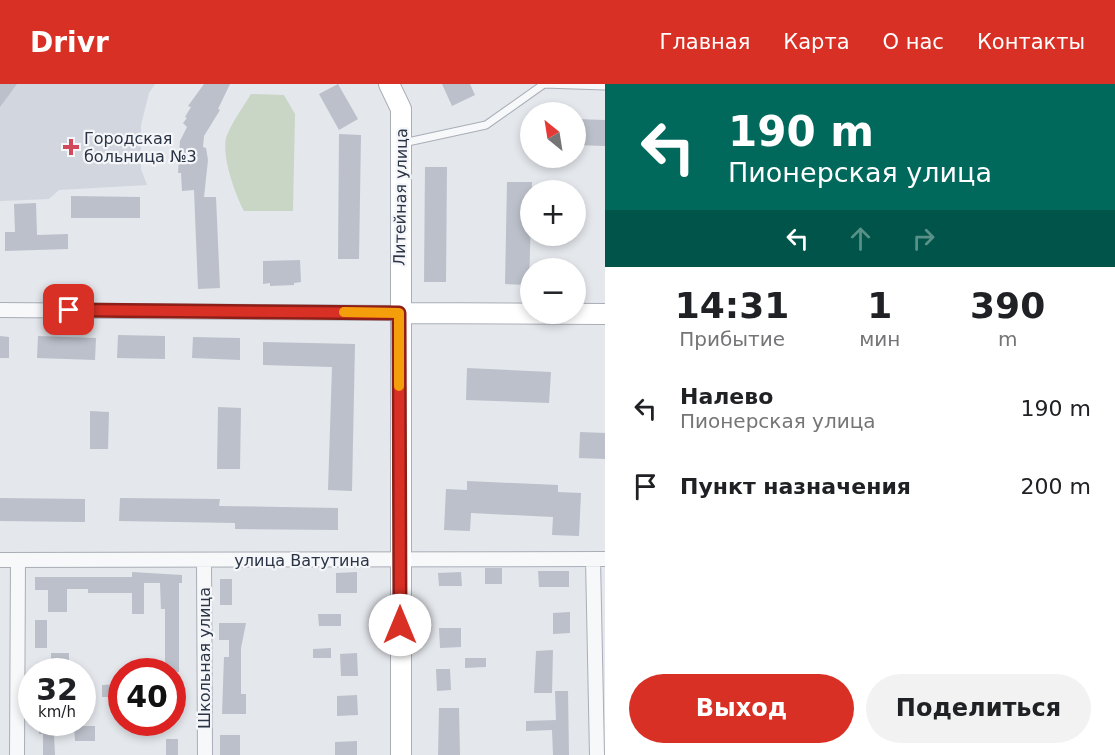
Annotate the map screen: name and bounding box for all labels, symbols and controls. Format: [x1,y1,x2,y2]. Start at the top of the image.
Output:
text: Drivr [30,26,109,59]
text: Главная [660,30,750,54]
text: Карта [783,30,850,54]
text: О нас [883,30,944,54]
text: Контакты [977,30,1085,54]
north arrow [520,102,586,168]
map controls [520,102,586,324]
text: 190 m [728,107,874,156]
icon: left [629,108,707,186]
street label: Литейная улица [390,128,411,266]
place label: Городская больница №3 [84,129,197,166]
marker: Городская больница №3 [62,138,80,156]
text: Пионерская улица [728,157,992,188]
button: + [520,180,586,246]
icon: left [781,222,814,255]
icon: ahead [844,222,877,255]
icon: right [907,222,940,255]
button: − [520,258,586,324]
pin [43,284,94,335]
text: 14:31 [675,285,789,326]
text: 1 [867,285,892,326]
text: 390 [970,285,1045,326]
icon: arrive [52,293,85,326]
text: Прибытие [679,327,785,351]
text: мин [859,327,900,351]
text: m [998,327,1017,351]
text: Налево [680,384,773,409]
icon: left [629,392,662,425]
text: 190 m [1021,396,1091,421]
text: Пионерская улица [680,409,876,433]
icon: arrive [629,470,662,503]
text: Пункт назначения [680,474,911,499]
text: 200 m [1021,474,1091,499]
street label: улица Ватутина [234,551,370,570]
street label: Школьная улица [195,587,214,729]
position arrow [368,593,432,657]
speed limit sign: 40 [108,658,186,736]
text: 32 [36,672,78,707]
button: Выход [629,674,854,743]
button: Поделиться [866,674,1091,743]
text: km/h [38,703,76,721]

